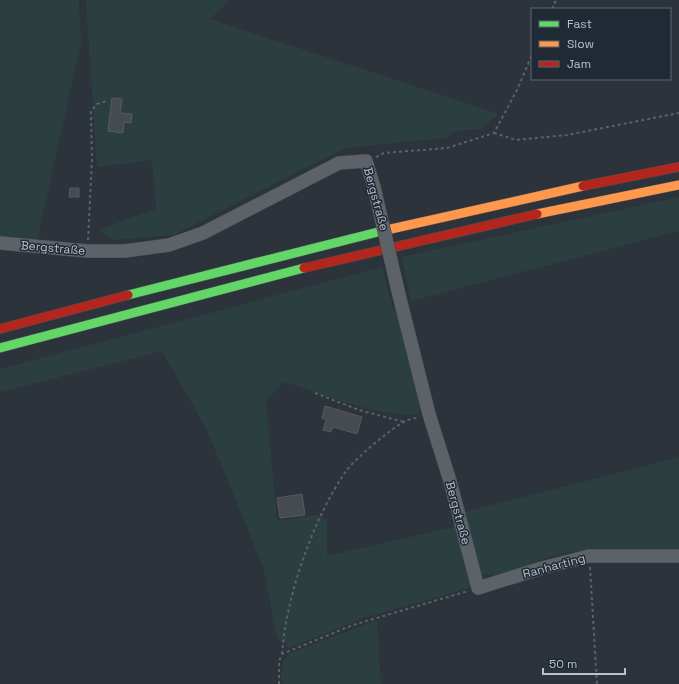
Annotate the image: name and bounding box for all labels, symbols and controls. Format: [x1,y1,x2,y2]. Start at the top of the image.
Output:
legend [531,8,671,80]
text: Fast [567,16,592,32]
text: Slow [567,36,594,52]
text: Jam [567,56,591,72]
street label: Bergstraße [360,166,392,232]
street label: Bergstraße [20,237,86,259]
street label: Bergstraße [442,480,474,546]
street label: Ranharting [521,550,587,582]
scale bar [543,650,625,676]
text: 50 m [549,656,577,672]

